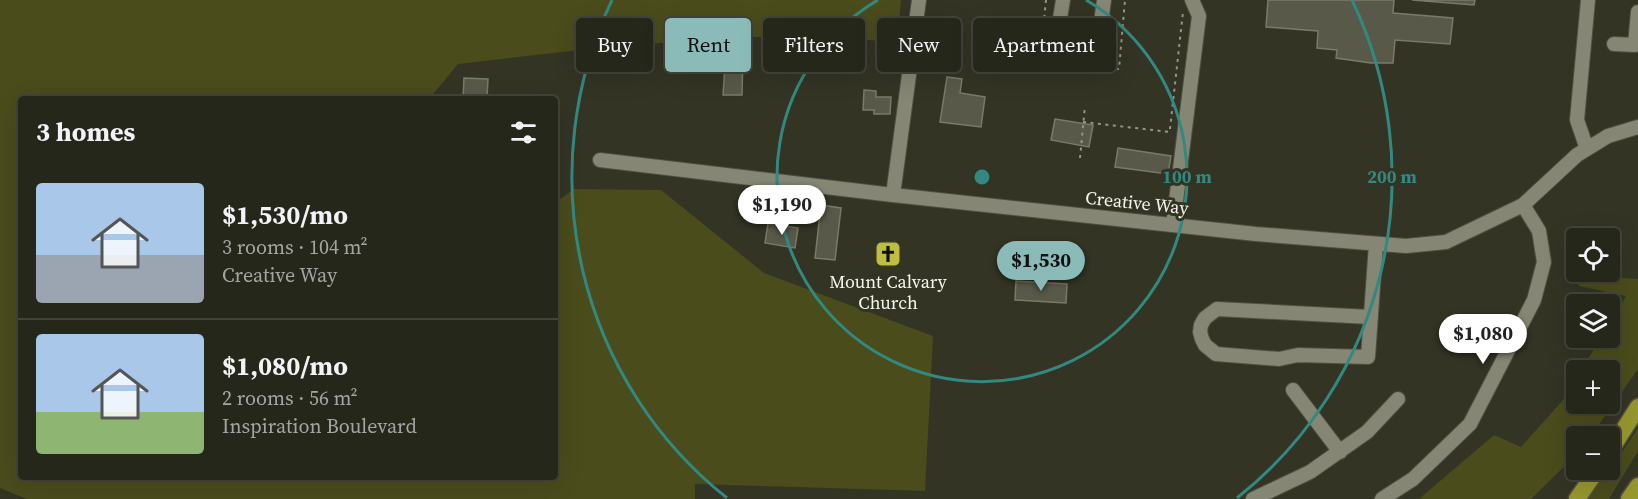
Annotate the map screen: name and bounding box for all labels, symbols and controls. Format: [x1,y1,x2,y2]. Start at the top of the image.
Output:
chip: Buy [576,18,653,72]
chip: Rent [665,18,751,72]
chip: Filters [763,18,865,72]
chip: New [877,18,961,72]
chip: Apartment [973,18,1116,72]
text: 3 homes [36,114,135,150]
icon: filters [507,116,540,149]
text: 100 m [1162,164,1212,189]
text: 200 m [1367,164,1417,189]
centre of rings [972,167,992,187]
pin: $1,190 [733,185,831,236]
street label: Creative Way [1084,185,1191,220]
text: $1,190 [752,190,812,218]
text: $1,530/mo [222,197,348,233]
icon: home [84,207,156,279]
map controls [1566,228,1620,480]
button: locate [1566,228,1620,282]
text: 3 rooms · 104 m² [222,233,368,261]
church icon: Mount Calvary Church [873,239,903,269]
pin: $1,530 [992,241,1090,292]
text: $1,530 [1011,246,1071,274]
text: Creative Way [222,261,337,289]
place label: Mount Calvary Church [829,269,948,315]
button: layers [1566,294,1620,348]
pin: $1,080 [1434,314,1532,365]
text: $1,080 [1453,319,1513,347]
text: $1,080/mo [222,348,348,384]
icon: home [84,358,156,430]
button: + [1566,360,1620,414]
text: 2 rooms · 56 m² [222,384,358,412]
text: Inspiration Boulevard [222,412,417,440]
button: − [1566,426,1620,480]

